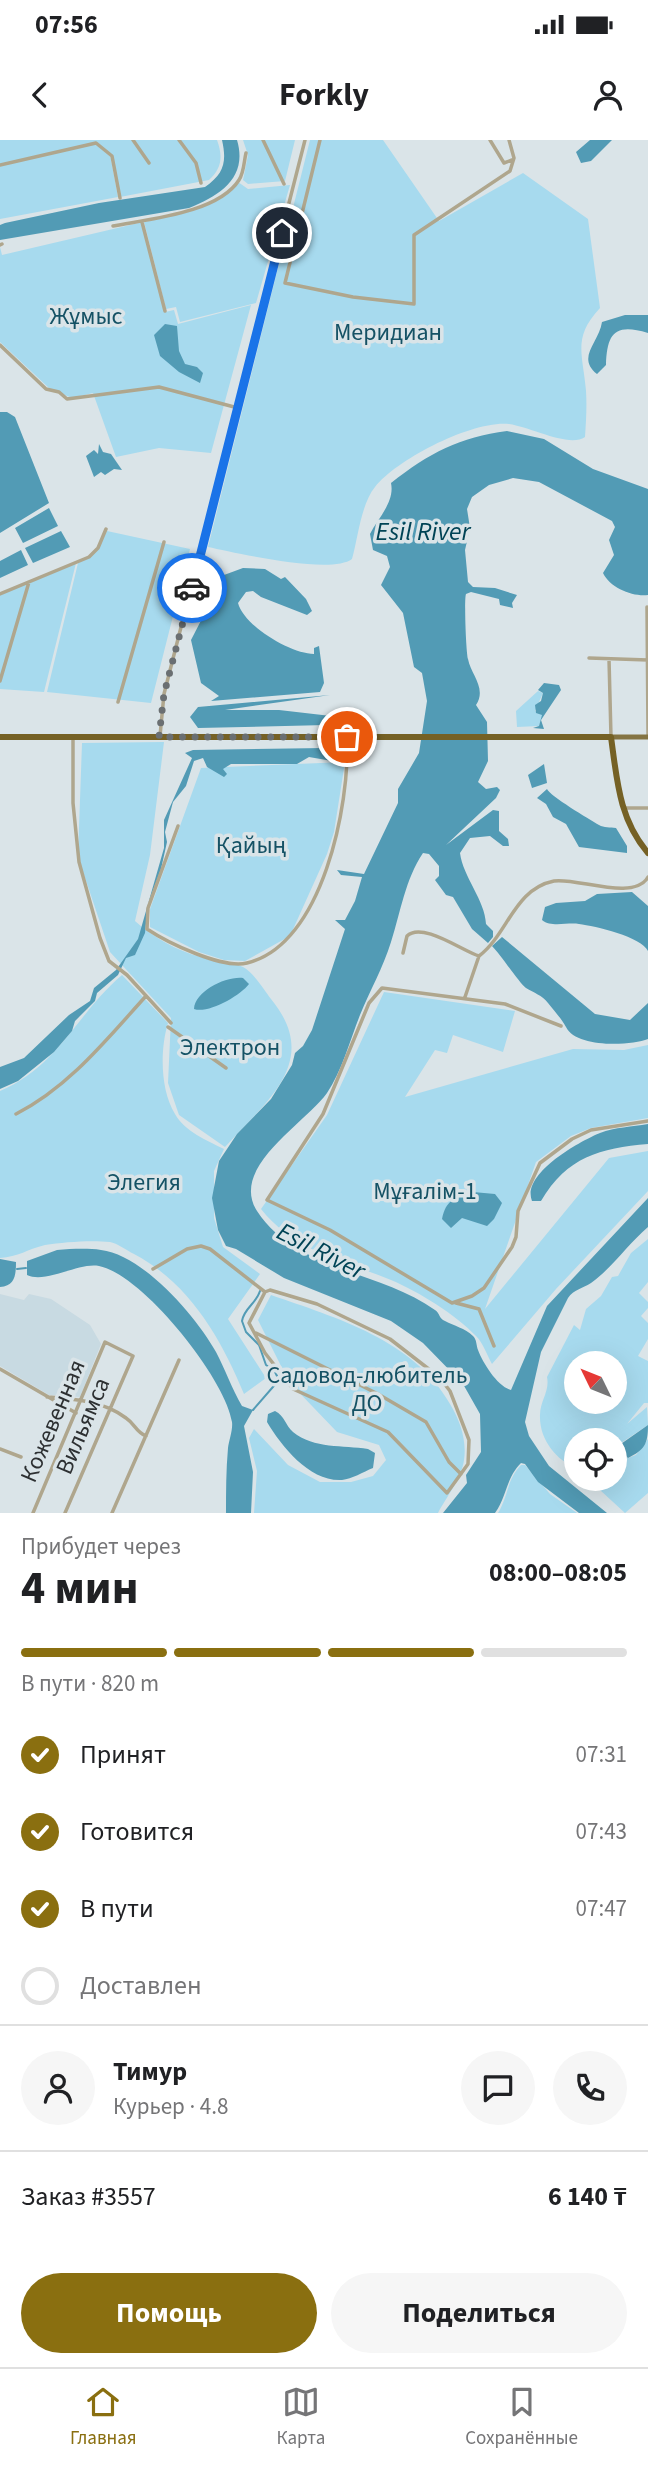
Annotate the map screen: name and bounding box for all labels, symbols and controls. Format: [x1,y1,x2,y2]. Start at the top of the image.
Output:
text: 07:56 [35,6,98,43]
text: Forkly [279,72,369,118]
icon: back [21,76,59,114]
icon: person [589,76,627,114]
pin [252,203,312,263]
icon: home [263,214,301,252]
park label: Жұмыс [49,299,123,334]
park label: Меридиан [334,315,442,350]
water label: Esil River [376,513,472,550]
courier [157,553,227,623]
icon: car [173,569,211,607]
pin [317,707,377,767]
icon: bag [328,718,366,756]
park label: Қайың [216,828,287,863]
park label: Электрон [180,1030,280,1065]
park label: Элегия [107,1165,181,1200]
park label: Мұғалім-1 [373,1174,477,1209]
water label: Esil River [270,1213,373,1290]
north arrow [564,1351,626,1414]
map controls [564,1351,627,1491]
street label: Кожевенная [11,1354,95,1488]
park label: Садовод-любитель ДО [267,1358,467,1421]
street label: Вильямса [47,1372,119,1480]
button: locate [564,1428,627,1491]
text: Прибудет через [21,1530,181,1563]
text: 08:00–08:05 [489,1554,627,1591]
text: 4 мин [21,1556,138,1621]
text: В пути · 820 m [21,1667,159,1700]
icon: check [21,1736,59,1774]
text: Принят [80,1736,166,1773]
text: 07:31 [576,1738,627,1771]
icon: check [21,1813,59,1851]
text: Готовится [80,1813,194,1850]
text: 07:43 [576,1815,627,1848]
icon: check [21,1890,59,1928]
text: В пути [80,1890,154,1927]
text: 07:47 [576,1892,627,1925]
text: Доставлен [80,1967,202,2004]
button: person [21,2051,95,2125]
button: chat [461,2051,535,2125]
button: phone [553,2051,627,2125]
text: Тимур [113,2053,187,2090]
text: Курьер · 4.8 [113,2090,228,2123]
text: Заказ #3557 [21,2178,156,2215]
text: 6 140 ₸ [548,2178,627,2215]
button: Помощь [21,2273,317,2353]
button: Поделиться [331,2273,627,2353]
tab: Главная [70,2383,137,2452]
tab: Карта [277,2383,325,2452]
tab: Сохранённые [465,2383,578,2452]

